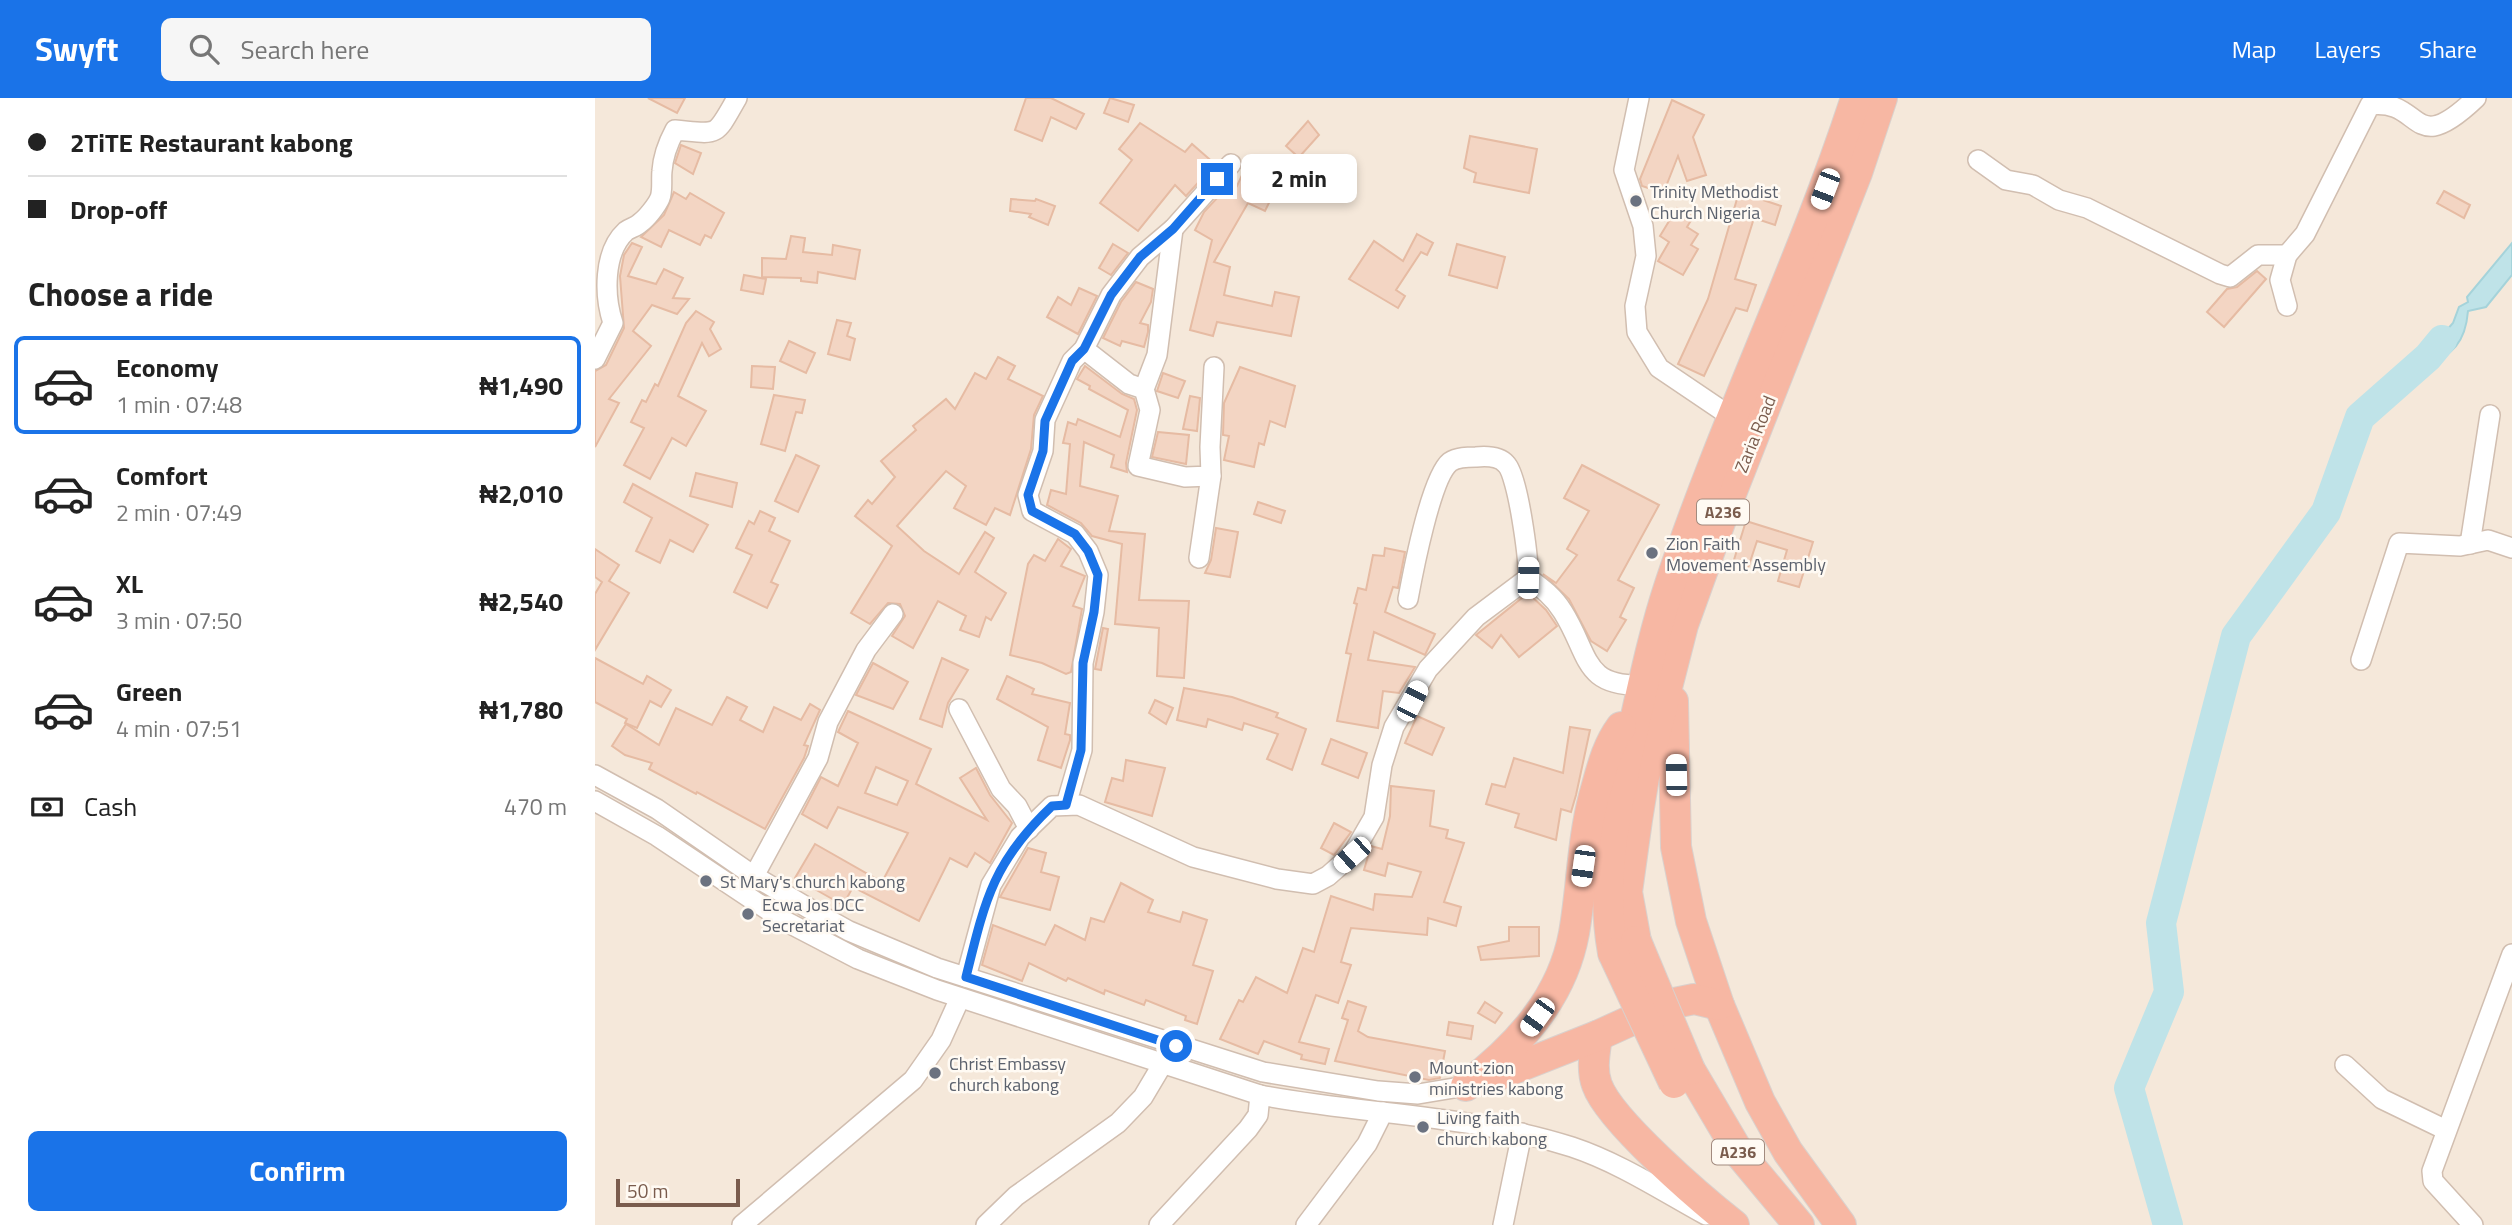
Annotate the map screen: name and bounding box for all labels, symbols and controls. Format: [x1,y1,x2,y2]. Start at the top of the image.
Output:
search box [161,18,651,81]
text: Swyft [35,24,119,74]
icon: search [185,30,223,68]
text: Search here [241,30,369,69]
text: Map [2232,31,2277,67]
text: Layers [2315,31,2381,67]
text: Share [2419,31,2477,67]
text: 2TiTE Restaurant kabong [70,123,353,162]
callout: 2 min [1241,154,1357,204]
text: 2 min [1271,161,1327,196]
route end [1201,163,1233,195]
car [1808,166,1843,212]
place label: Trinity Methodist Church Nigeria [1650,178,1779,226]
text: Drop-off [70,190,167,229]
marker: Trinity Methodist Church Nigeria [1628,193,1644,209]
text: Choose a ride [28,270,213,318]
text: Economy [116,348,218,387]
icon: car [32,354,95,417]
text: ₦1,490 [479,366,563,405]
text: 1 min · 07:48 [116,387,242,422]
street label: Zaria Road [1727,391,1783,477]
text: Comfort [116,456,208,495]
icon: car [32,462,95,525]
text: ₦2,010 [479,474,563,513]
text: 2 min · 07:49 [116,495,242,530]
road number: A236 [1697,500,1749,524]
place label: Zion Faith Movement Assembly [1666,530,1826,578]
marker: Zion Faith Movement Assembly [1644,545,1660,561]
car [1517,557,1540,599]
text: XL [116,564,143,603]
icon: car [32,570,95,633]
text: ₦2,540 [479,582,563,621]
text: 3 min · 07:50 [116,603,242,638]
text: Green [116,672,182,711]
icon: car [32,678,95,741]
car [1394,678,1431,724]
text: ₦1,780 [479,690,563,729]
text: 4 min · 07:51 [116,711,242,746]
car [1666,754,1687,796]
text: Cash [84,787,137,826]
icon: cash [28,788,66,826]
text: 470 m [504,789,567,824]
car [1330,833,1375,877]
car [1570,844,1597,888]
place label: St Mary's church kabong [720,868,905,895]
marker: St Mary's church kabong [698,873,714,889]
place label: Ecwa Jos DCC Secretariat [762,891,864,939]
marker: Ecwa Jos DCC Secretariat [740,906,756,922]
car [1517,994,1558,1040]
route start [1160,1030,1192,1062]
place label: Christ Embassy church kabong [949,1050,1066,1098]
place label: Mount zion ministries kabong [1429,1054,1563,1102]
marker: Christ Embassy church kabong [927,1065,943,1081]
marker: Mount zion ministries kabong [1407,1069,1423,1085]
place label: Living faith church kabong [1437,1104,1547,1152]
marker: Living faith church kabong [1415,1119,1431,1135]
button: Confirm [28,1131,567,1211]
road number: A236 [1712,1140,1764,1164]
scale bar [616,1176,740,1208]
text: 50 m [627,1176,668,1205]

